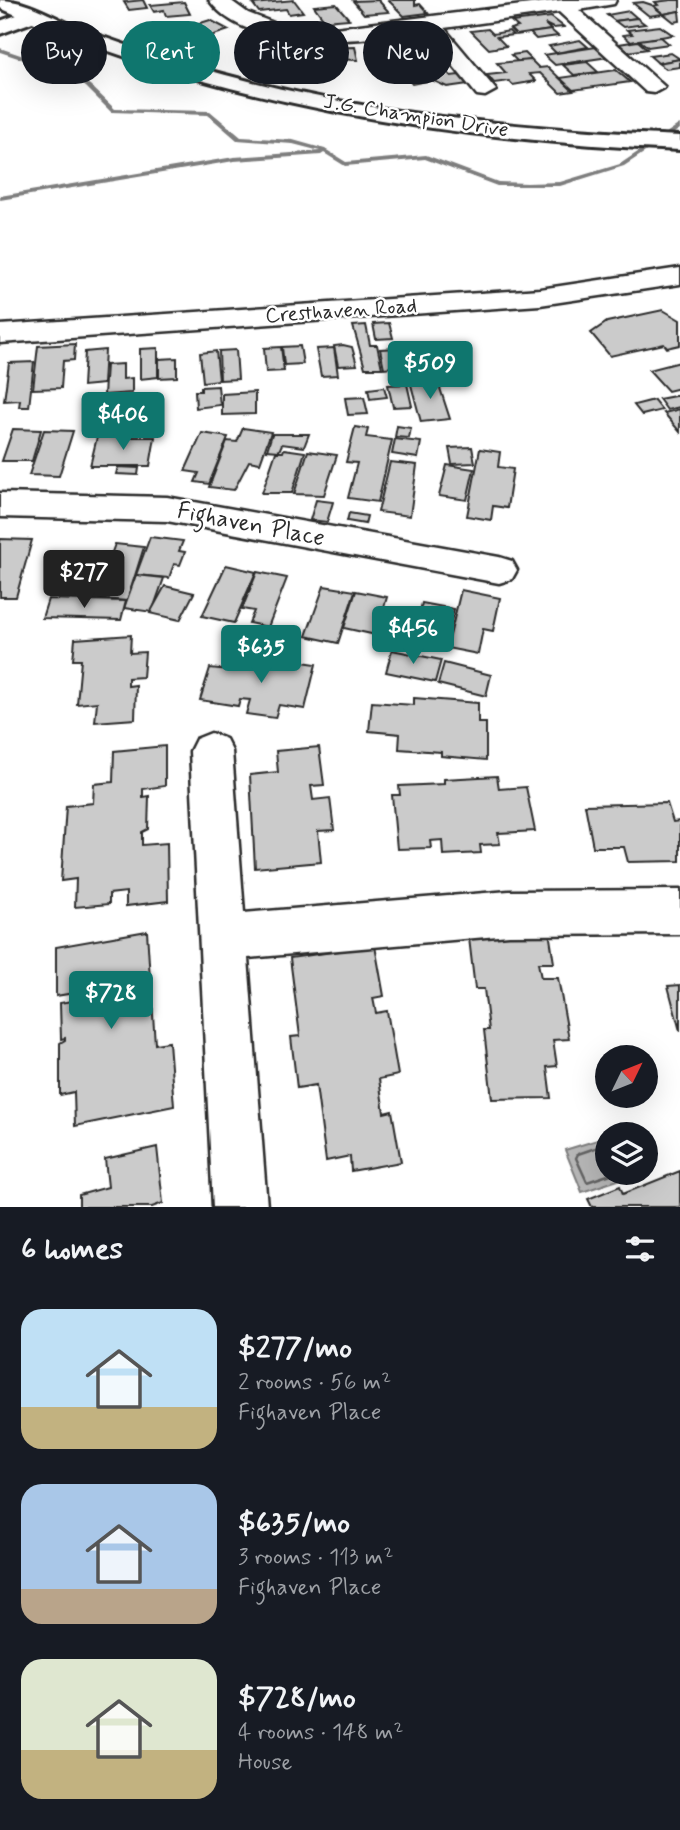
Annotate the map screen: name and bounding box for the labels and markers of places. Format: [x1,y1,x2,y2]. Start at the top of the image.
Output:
pin: $509 [389,342,471,401]
pin: $406 [82,392,164,452]
pin: $277 [43,550,125,610]
pin: $456 [372,606,454,666]
pin: $635 [220,626,302,685]
pin: $728 [70,972,152,1031]

